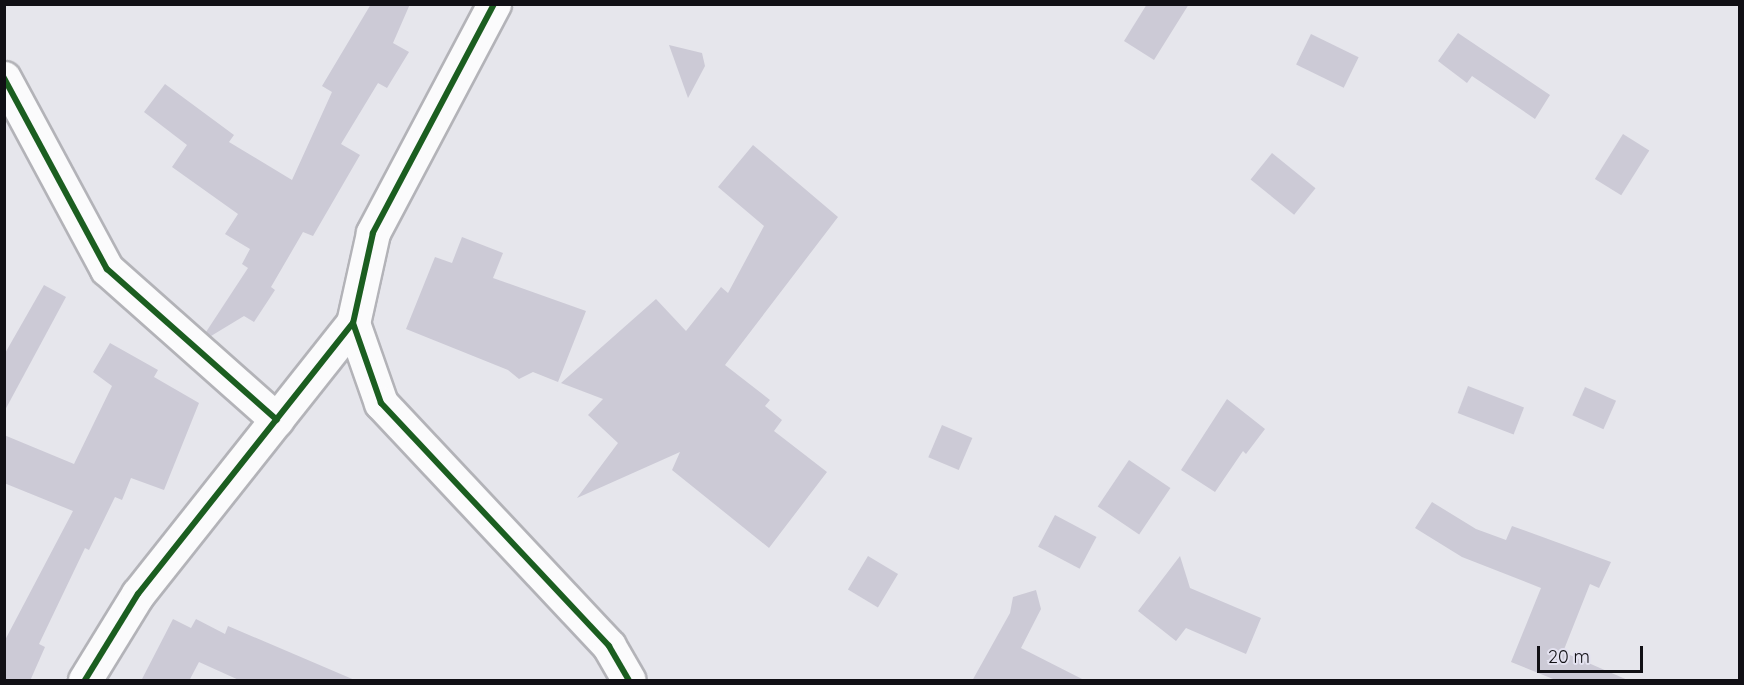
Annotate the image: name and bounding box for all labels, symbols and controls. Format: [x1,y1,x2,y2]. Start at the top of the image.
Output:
scale bar [1540,634,1646,672]
text: 20 m [1548,645,1590,668]

